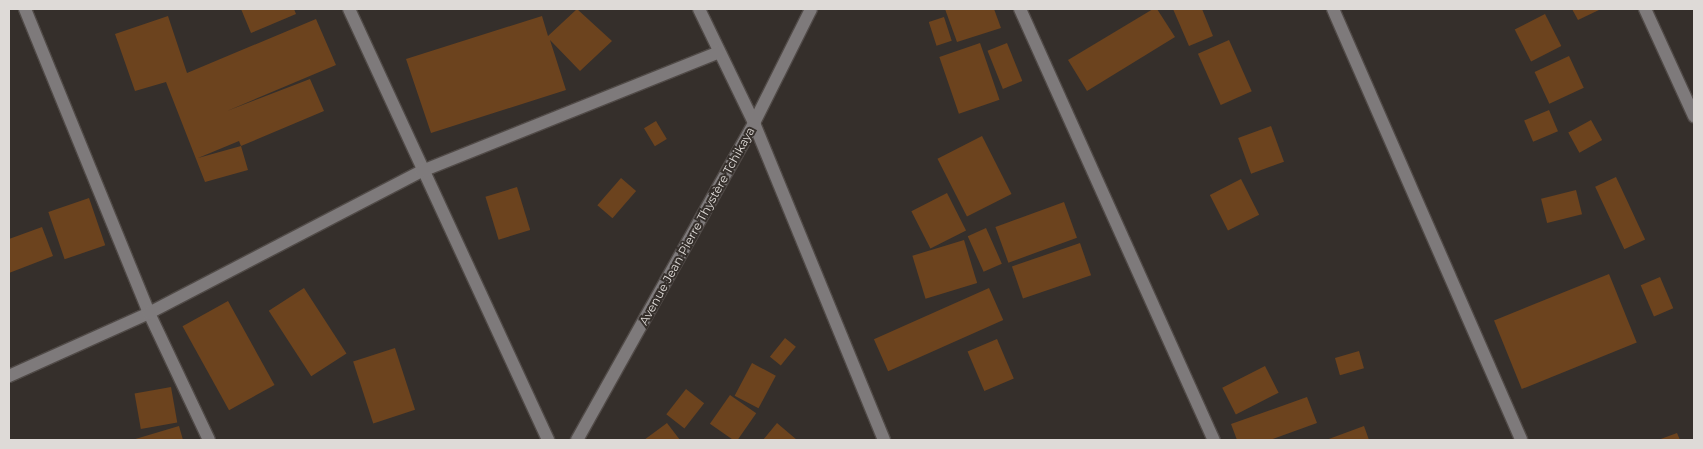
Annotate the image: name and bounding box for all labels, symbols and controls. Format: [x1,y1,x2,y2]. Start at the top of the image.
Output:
street label: Avenue Jean Pierre Thystère Tchikaya [636,124,758,328]

